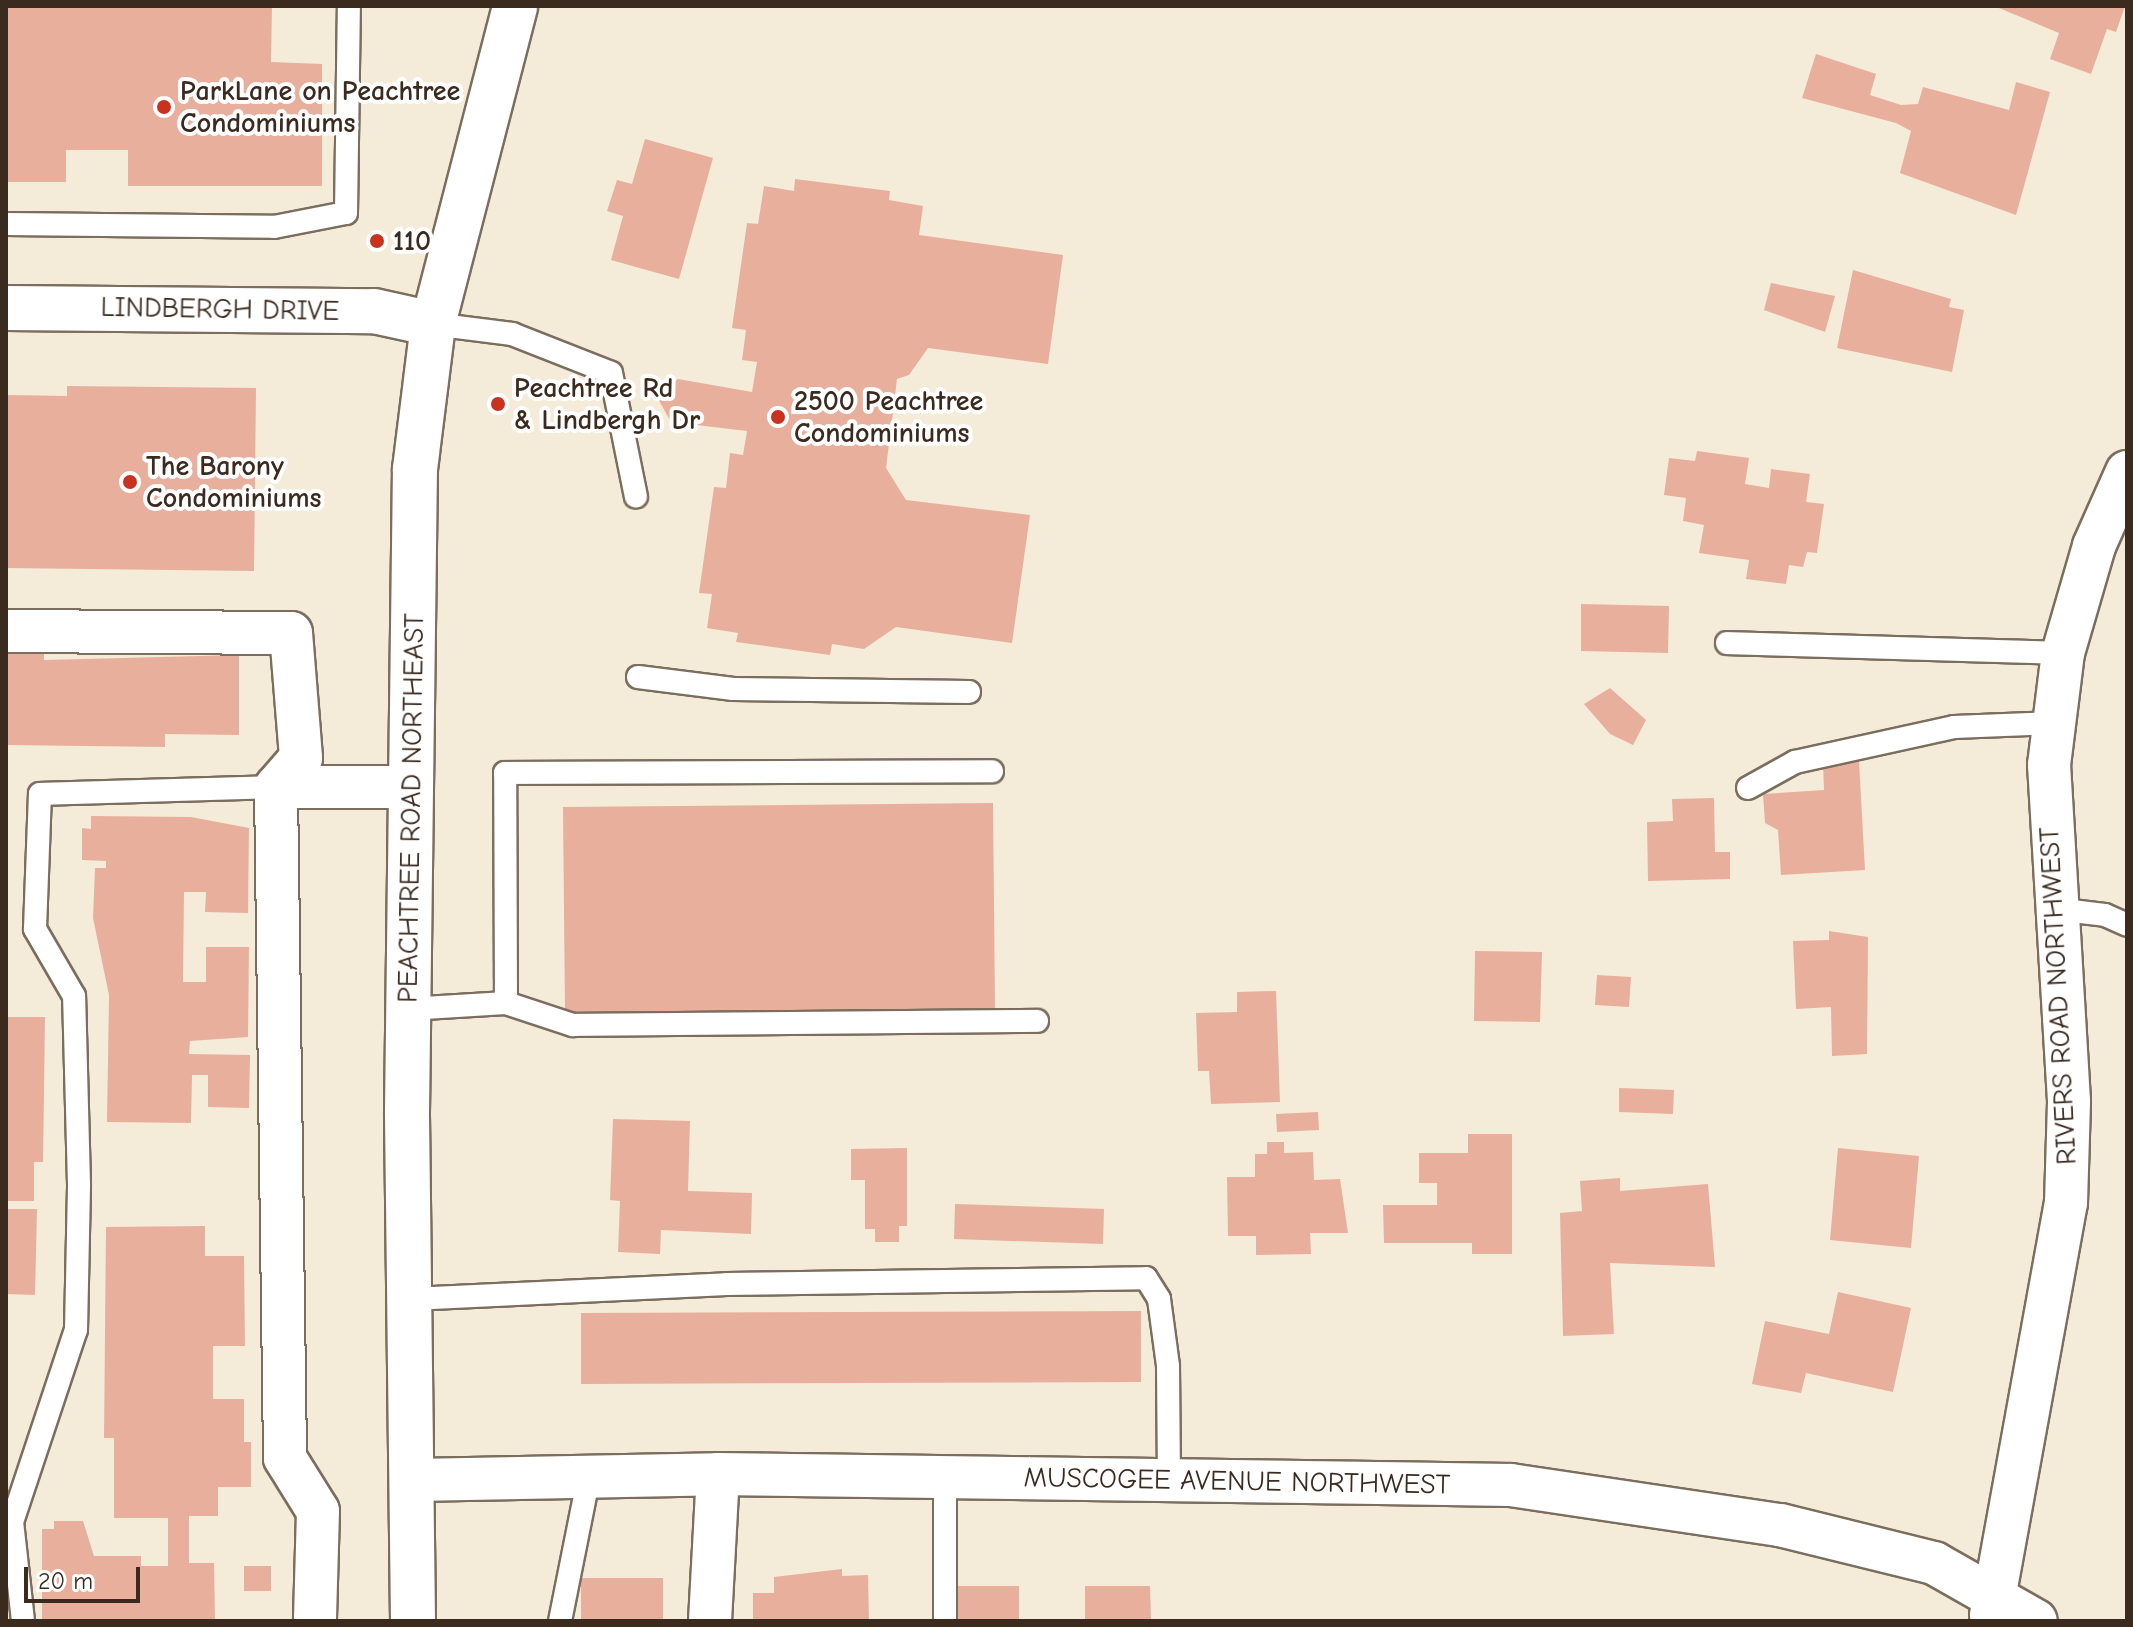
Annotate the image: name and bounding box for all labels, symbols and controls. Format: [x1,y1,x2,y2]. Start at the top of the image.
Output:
place label: ParkLane on Peachtree Condominiums [180,74,460,140]
marker: ParkLane on Peachtree Condominiums [155,98,173,116]
place label: 110 [393,224,431,258]
marker: 110 [368,232,386,250]
street label: LINDBERGH DRIVE [100,290,340,328]
place label: Peachtree Rd & Lindbergh Dr [514,371,700,437]
place label: 2500 Peachtree Condominiums [794,384,983,450]
marker: Peachtree Rd & Lindbergh Dr [489,395,507,413]
marker: 2500 Peachtree Condominiums [769,408,787,426]
place label: The Barony Condominiums [146,449,321,515]
marker: The Barony Condominiums [121,473,139,491]
street label: PEACHTREE ROAD NORTHEAST [391,613,431,1003]
street label: RIVERS ROAD NORTHWEST [2032,826,2084,1166]
street label: MUSCOGEE AVENUE NORTHWEST [1023,1460,1451,1502]
scale bar [28,1551,144,1601]
text: 20 m [38,1567,93,1595]

